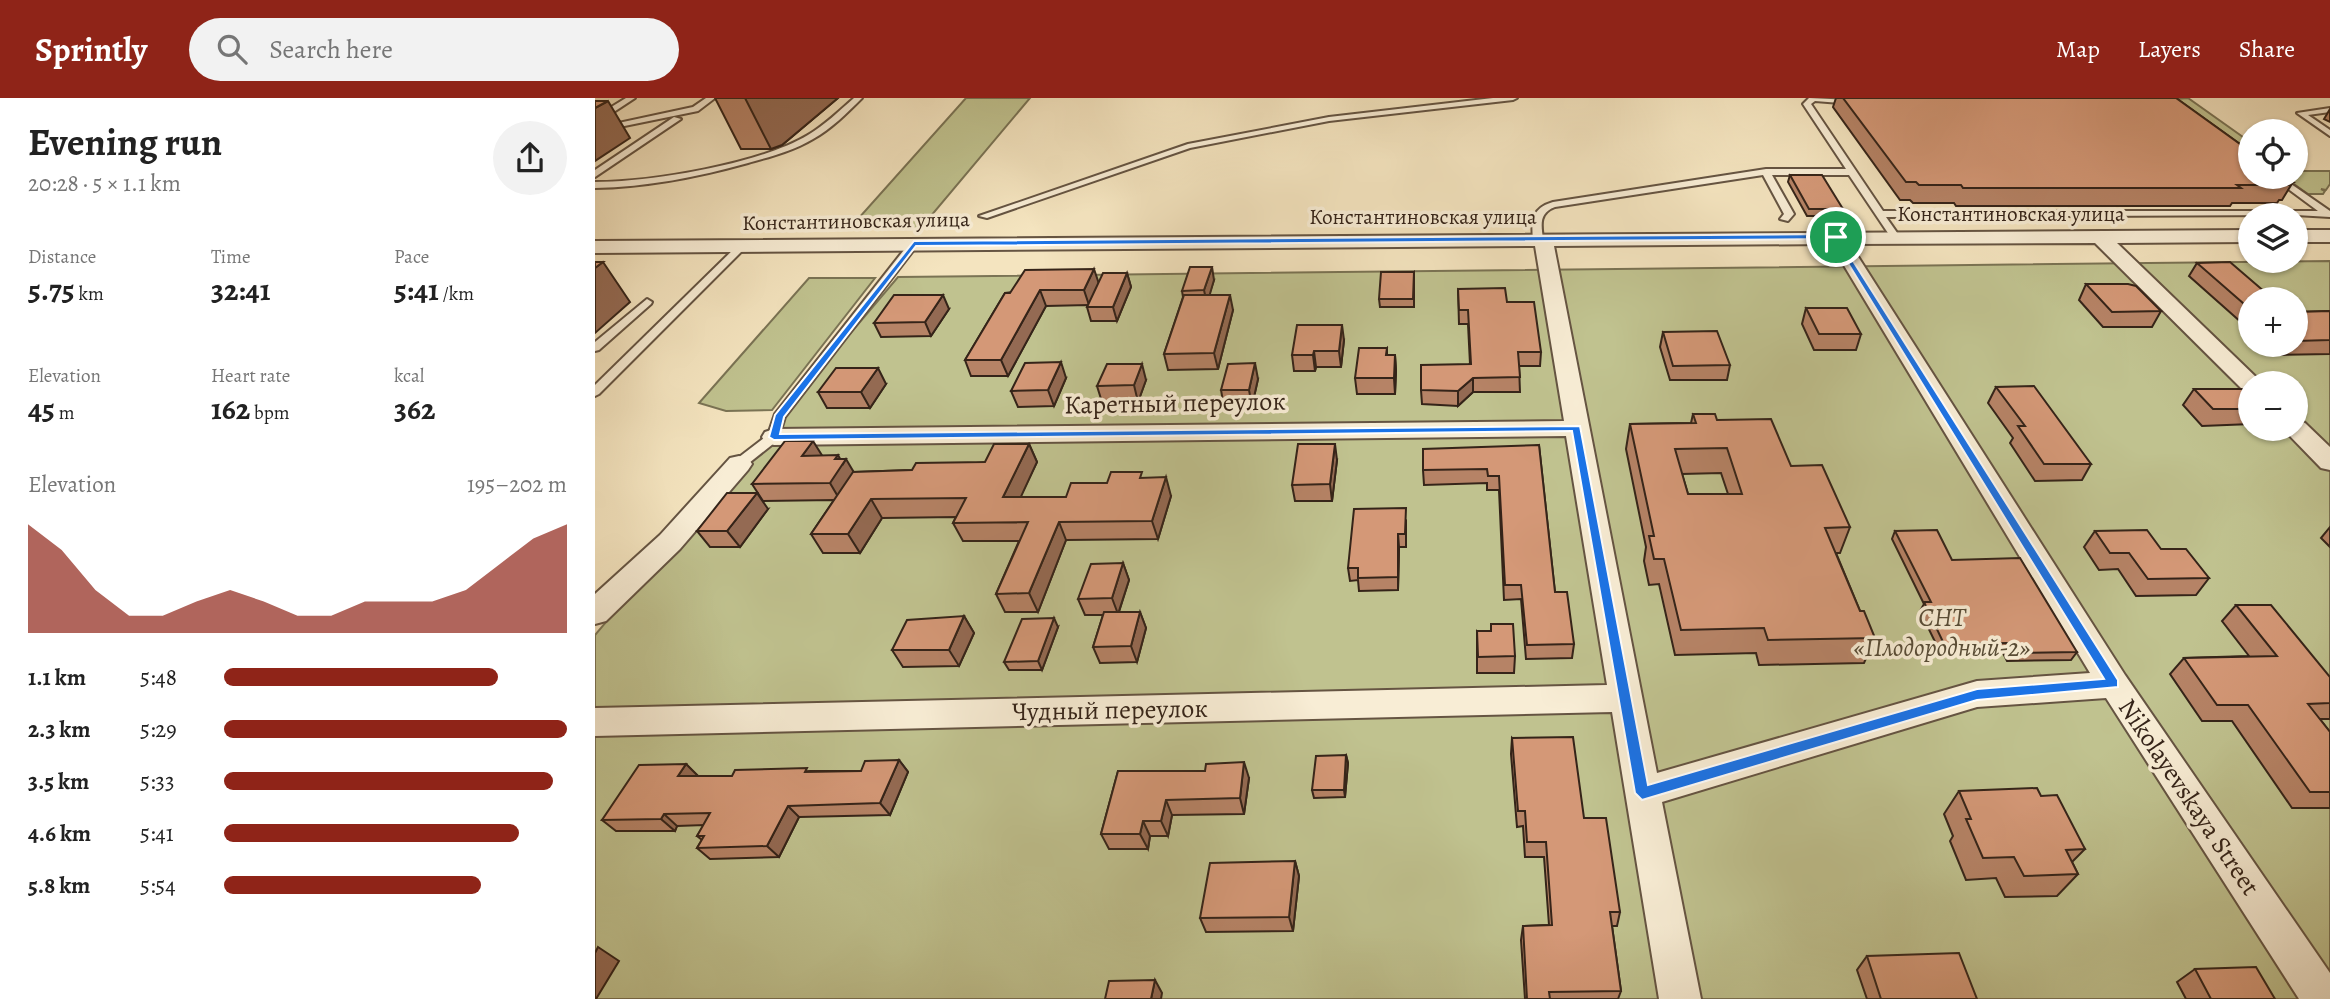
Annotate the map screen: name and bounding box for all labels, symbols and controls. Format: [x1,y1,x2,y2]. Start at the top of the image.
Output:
search box [189,18,679,81]
text: Sprintly [35,27,147,72]
icon: search [213,30,251,68]
text: Search here [269,32,393,67]
text: Map [2056,33,2100,65]
text: Layers [2138,33,2201,65]
text: Share [2239,33,2295,65]
text: Evening run [28,116,222,168]
map controls [2238,119,2308,441]
button: locate [2238,119,2308,189]
button: share [493,121,567,195]
text: 20:28 · 5 × 1.1 km [28,168,181,199]
street label: Константиновская улица [1897,200,2125,228]
street label: Константиновская улица [1309,203,1537,231]
button: layers [2238,203,2308,273]
street label: Константиновская улица [742,205,970,237]
pin [1806,207,1866,267]
icon: arrive [1817,218,1855,256]
text: Distance [28,244,96,270]
text: Time [211,244,250,270]
text: Pace [394,244,429,270]
text: 5.75 [28,270,75,310]
text: 32:41 [211,270,270,310]
text: 5:41 [394,270,439,310]
text: km [75,281,104,307]
text: /km [439,281,474,307]
button: + [2238,287,2308,357]
text: Elevation [28,363,101,389]
text: Heart rate [211,363,290,389]
text: kcal [394,363,424,389]
button: − [2238,371,2308,441]
street label: Каретный переулок [1064,384,1286,422]
text: 45 [28,389,55,429]
text: 162 [211,389,250,429]
text: 362 [394,389,435,429]
text: m [55,400,75,426]
text: bpm [250,400,290,426]
text: Elevation [28,469,116,500]
text: 195–202 m [467,469,567,500]
park label: СНТ «Плодородный-2» [1854,600,2031,665]
text: 1.1 km [28,662,86,693]
text: 5:48 [140,662,177,693]
street label: Чудный переулок [1012,691,1208,729]
street label: Nikolayevskaya Street [2110,692,2268,903]
text: 2.3 km [28,714,91,745]
text: 5:29 [140,714,177,745]
text: 3.5 km [28,766,89,797]
text: 5:33 [140,766,175,797]
text: 4.6 km [28,818,91,849]
text: 5:41 [140,818,174,849]
text: 5.8 km [28,870,90,901]
text: 5:54 [140,870,176,901]

